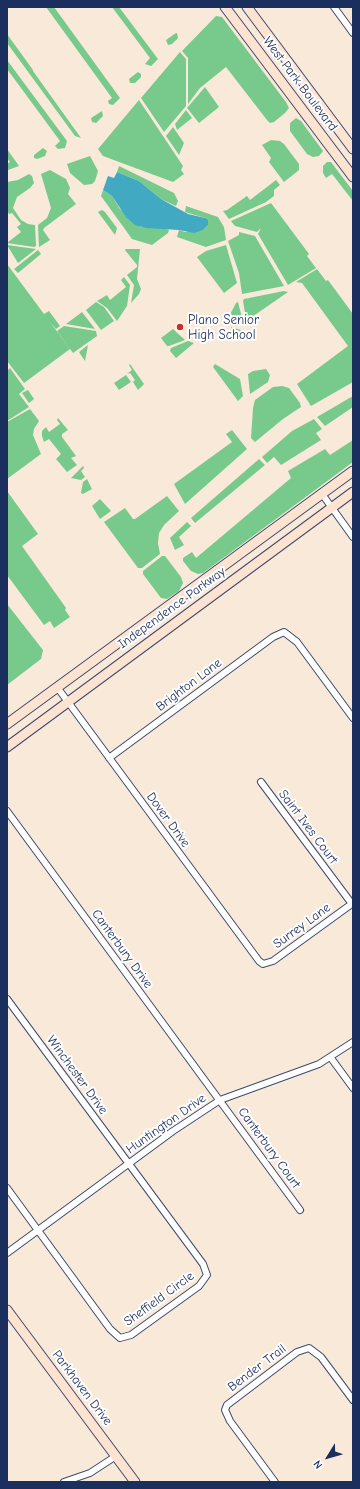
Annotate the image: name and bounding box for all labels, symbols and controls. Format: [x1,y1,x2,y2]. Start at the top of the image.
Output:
street label: West Park Boulevard [259,34,341,134]
place label: Plano Senior High School [188,312,259,343]
marker: Plano Senior High School [175,322,185,332]
street label: Independence Parkway [115,564,229,652]
street label: Brighton Lane [153,655,225,715]
street label: Saint Ives Court [275,787,341,867]
street label: Dover Drive [143,789,193,851]
street label: Surrey Lane [270,900,334,952]
street label: Canterbury Drive [88,906,156,992]
street label: Winchester Drive [43,1032,111,1118]
street label: Huntington Drive [123,1091,209,1157]
street label: Canterbury Court [234,1105,304,1191]
street label: Sheffield Circle [121,1268,197,1330]
street label: Bender Trail [225,1341,289,1395]
street label: Parkhaven Drive [49,1347,115,1429]
north arrow [308,1437,348,1477]
text: N [311,1458,325,1471]

